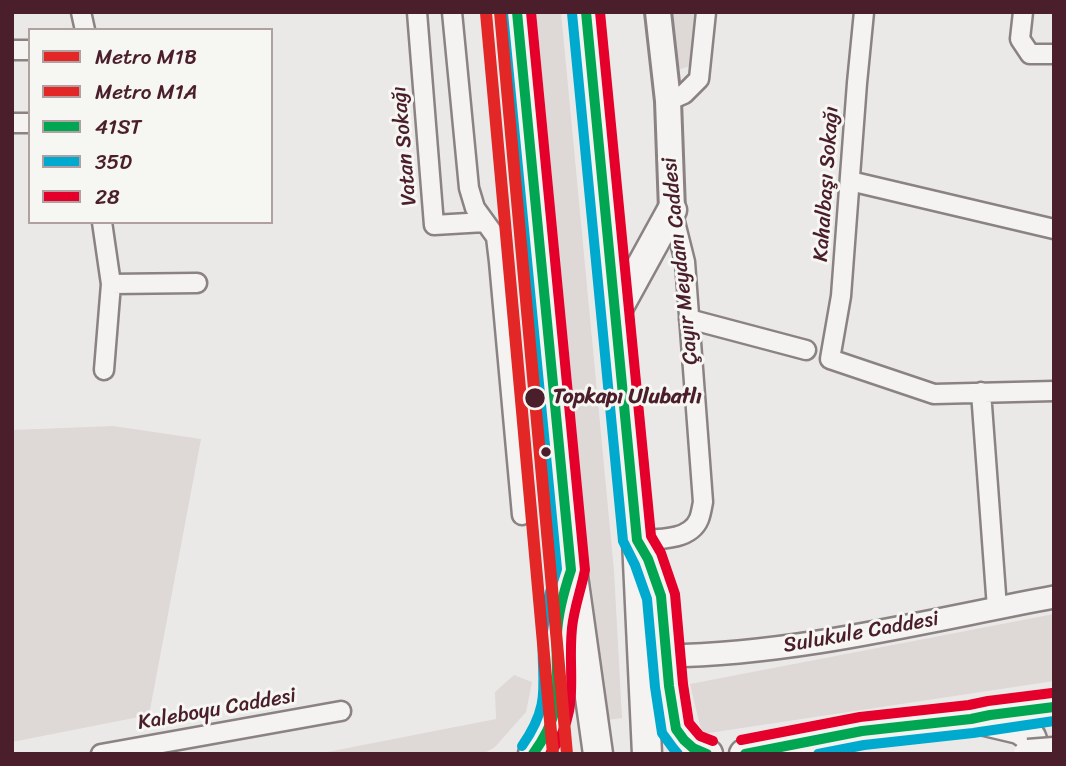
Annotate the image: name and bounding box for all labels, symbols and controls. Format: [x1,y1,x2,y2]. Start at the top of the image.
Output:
legend [28,28,273,224]
text: Metro M1B [95,38,197,76]
text: Metro M1A [95,73,198,111]
street label: Vatan Sokağı [387,85,423,207]
street label: Kahalbaşı Sokağı [809,106,845,262]
text: 41ST [95,108,141,146]
text: 35D [95,143,132,181]
street label: Çayır Meydanı Caddesi [658,156,704,366]
text: 28 [95,178,120,216]
place label: Topkapı Ulubatlı [553,385,702,411]
marker: Topkapı Ulubatlı [523,386,547,410]
unlabelled marker [539,445,553,459]
street label: Sulukule Caddesi [781,607,941,659]
street label: Kaleboyu Caddesi [136,684,298,736]

